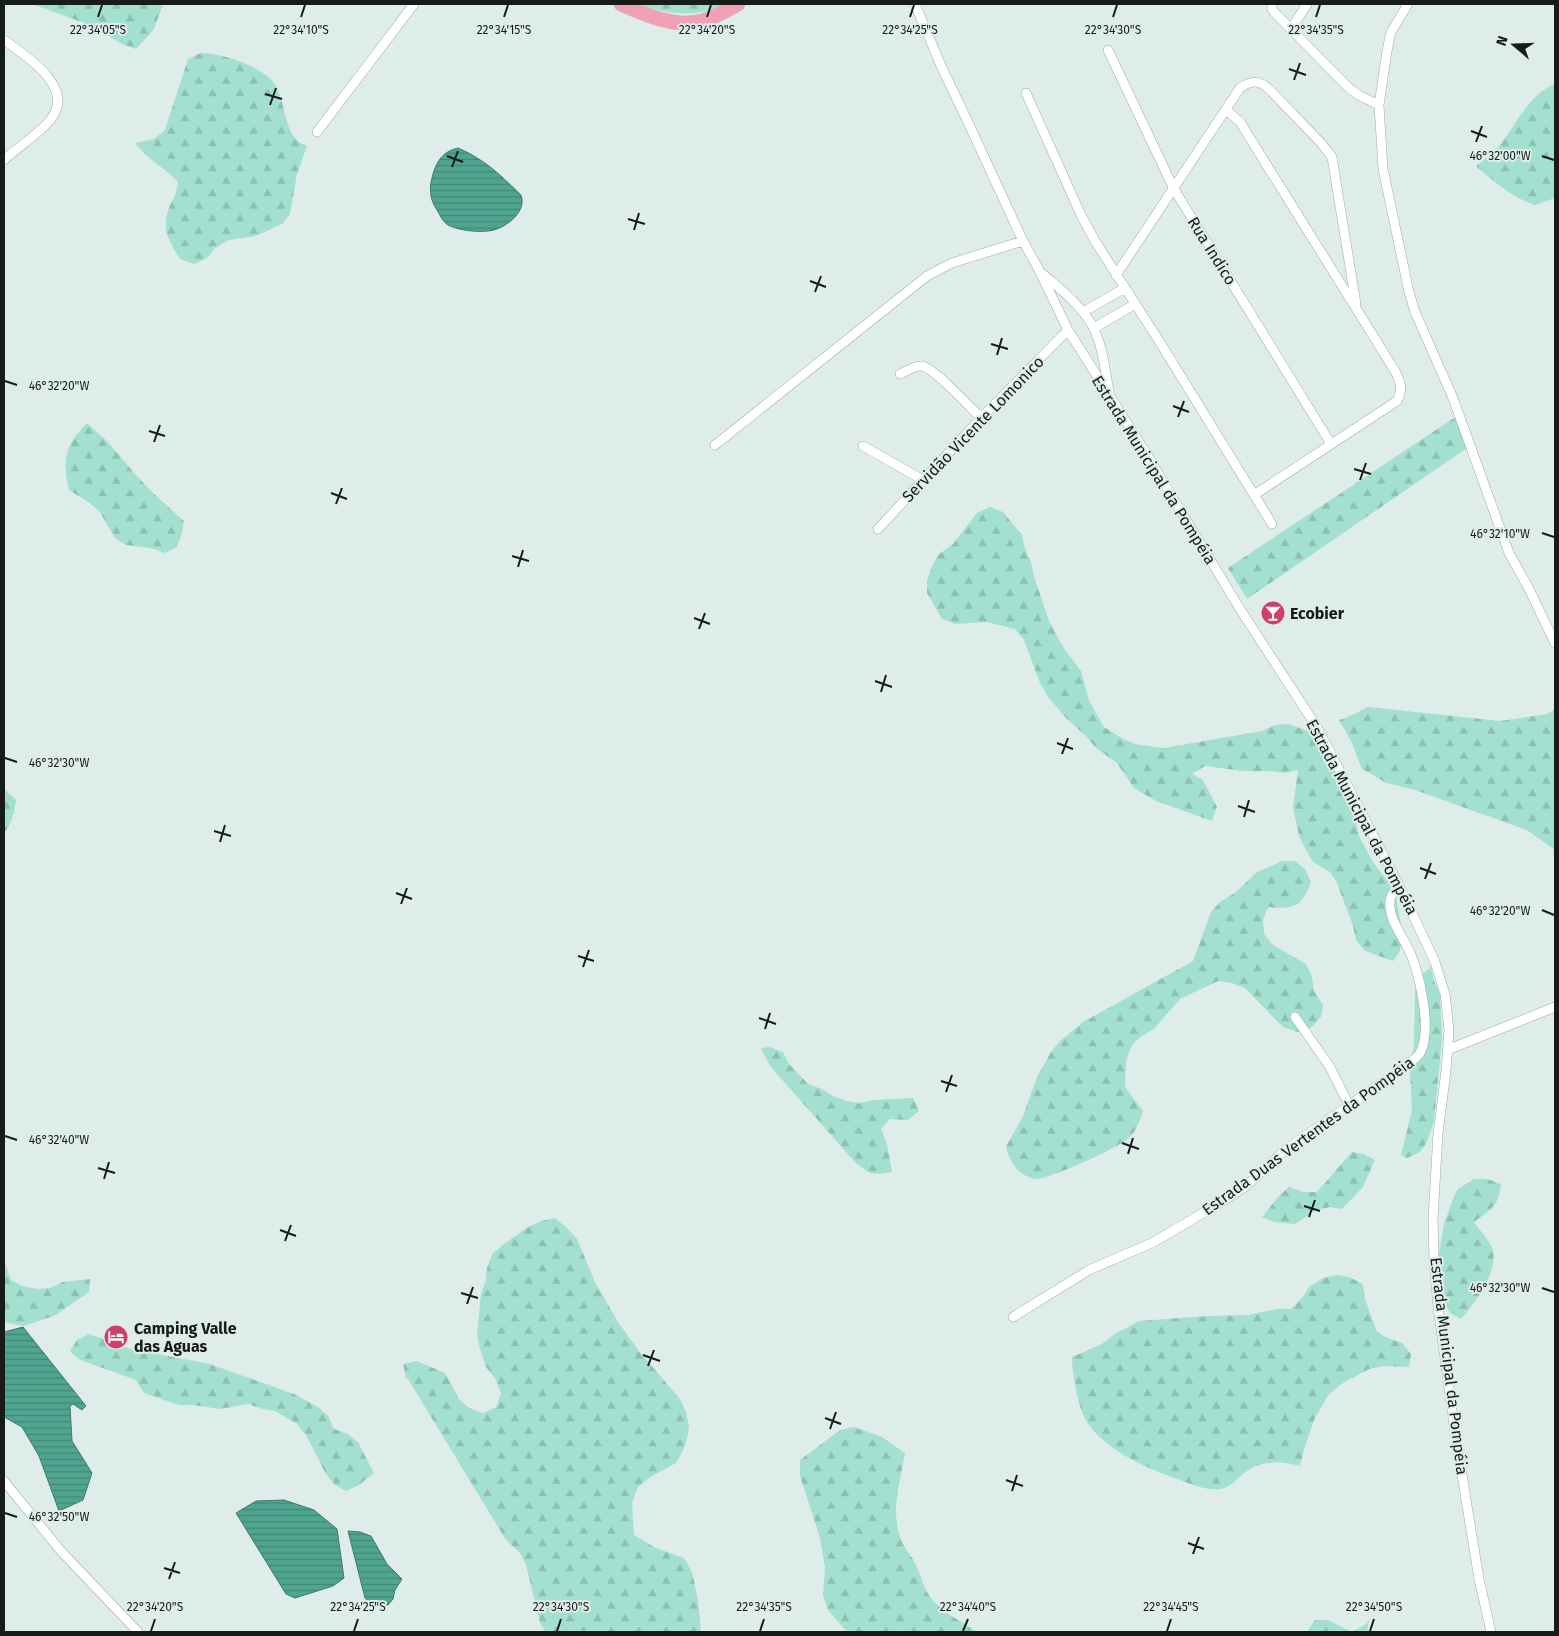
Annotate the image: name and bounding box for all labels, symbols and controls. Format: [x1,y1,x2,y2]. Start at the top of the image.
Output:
north arrow [1489,20,1539,70]
text: 22°34'05"S [70,23,126,37]
text: 22°34'10"S [273,23,329,37]
text: 22°34'15"S [477,23,532,37]
text: 22°34'20"S [679,23,736,37]
text: 22°34'25"S [882,23,938,37]
text: 22°34'30"S [1085,23,1142,37]
text: 22°34'35"S [1288,23,1344,37]
text: N [1493,34,1512,48]
text: 46°32'00"W [1469,149,1531,163]
street label: Rua Indico [1184,213,1240,289]
street label: Servidão Vicente Lomonico [898,352,1048,506]
street label: Estrada Municipal da Pompéia [1088,372,1220,568]
text: 46°32'20"W [29,379,89,393]
text: 46°32'10"W [1470,527,1530,541]
bar icon: Ecobier [1260,600,1286,626]
place label: Ecobier [1290,604,1345,623]
street label: Estrada Municipal da Pompéia [1302,716,1422,918]
text: 46°32'30"W [29,756,89,770]
text: 46°32'20"W [1470,904,1530,918]
street label: Estrada Duas Vertentes da Pompéia [1198,1053,1418,1219]
text: 46°32'40"W [29,1133,89,1147]
street label: Estrada Municipal da Pompéia [1426,1256,1472,1476]
text: 46°32'30"W [1470,1281,1530,1295]
place label: Camping Valle das Aguas [134,1319,237,1356]
hotel icon: Camping Valle das Aguas [103,1324,129,1350]
text: 46°32'50"W [29,1510,89,1524]
text: 22°34'20"S [127,1600,184,1614]
text: 22°34'25"S [330,1600,386,1614]
text: 22°34'30"S [533,1600,590,1614]
text: 22°34'35"S [736,1600,792,1614]
text: 22°34'40"S [940,1600,997,1614]
text: 22°34'45"S [1143,1600,1199,1614]
text: 22°34'50"S [1346,1600,1403,1614]

